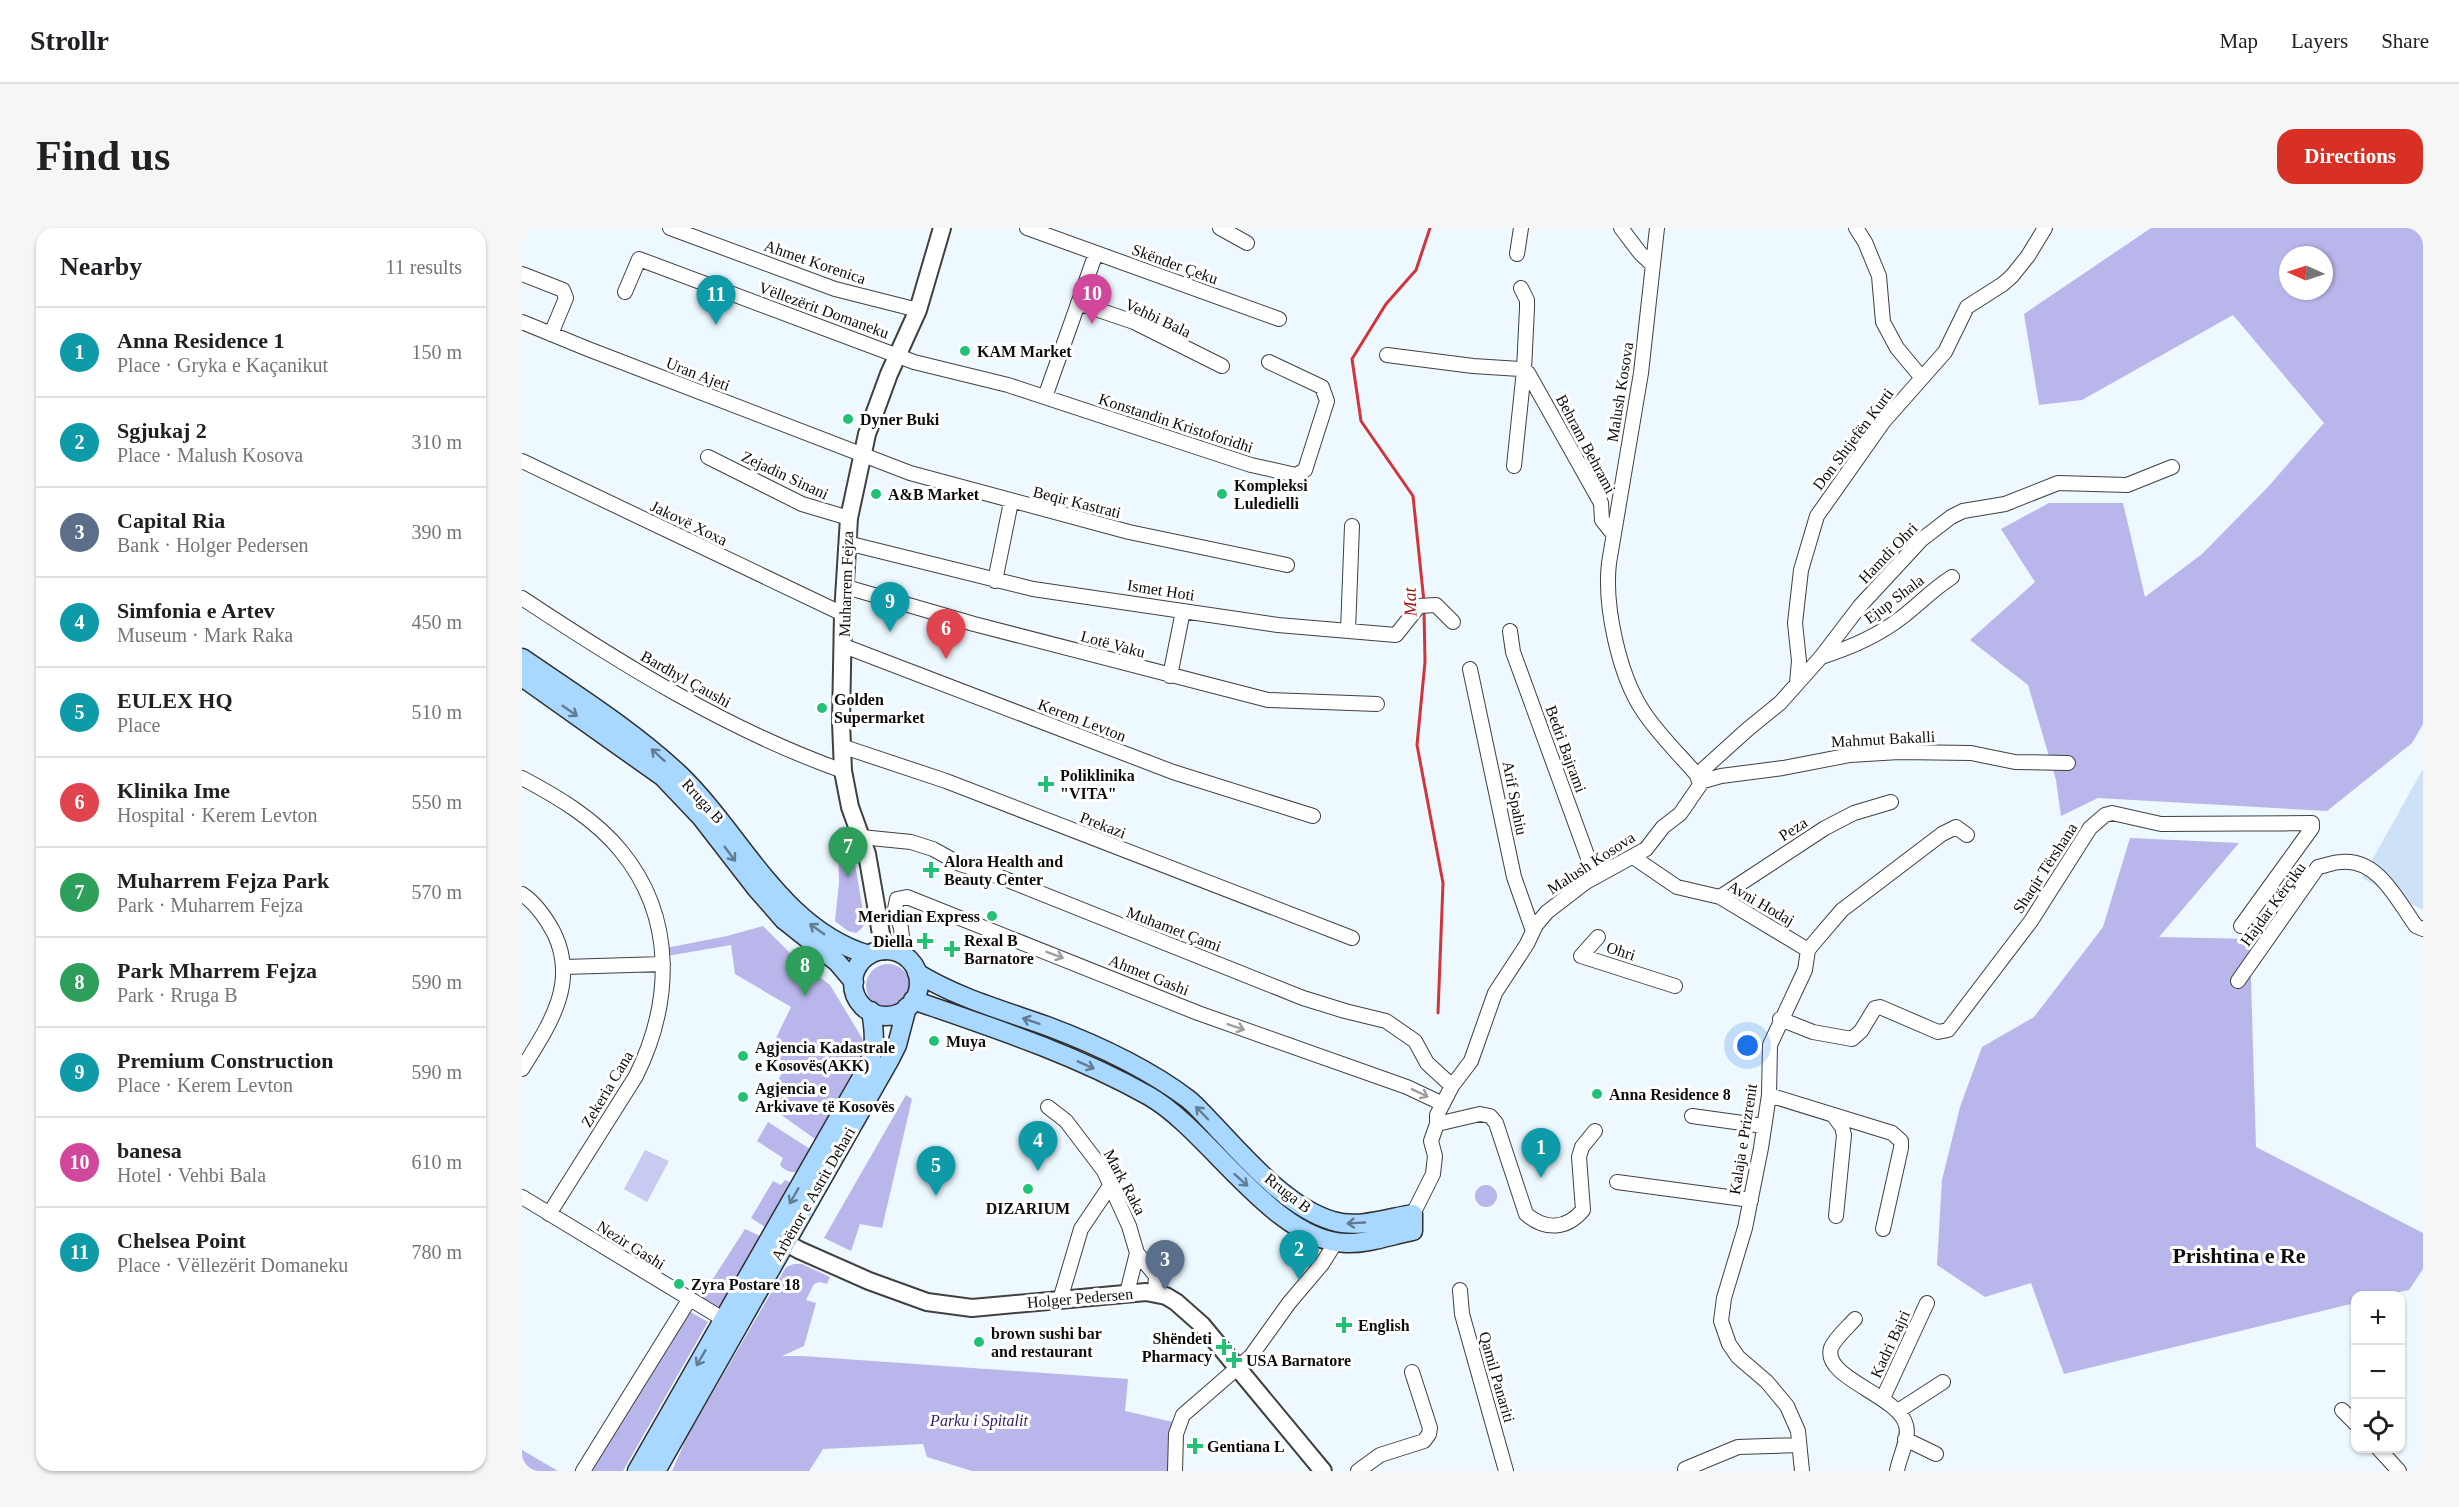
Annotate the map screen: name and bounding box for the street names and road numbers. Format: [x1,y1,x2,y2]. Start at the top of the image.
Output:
street label: Ahmet Korenica [762,237,868,287]
street label: Skënder Çeku [1129,241,1220,288]
street label: Vëllezërit Domaneku [757,279,891,341]
street label: Vehbi Bala [1122,295,1194,341]
street label: Malush Kosova [1604,341,1636,443]
street label: Uran Ajeti [663,354,733,395]
street label: Don Shtjefën Kurti [1809,384,1898,494]
street label: Konstandin Kristoforidhi [1097,390,1256,456]
street label: Behram Behrami [1553,392,1620,497]
street label: Zejadin Sinani [738,447,832,504]
street label: Beqir Kastrati [1031,483,1123,522]
street label: Jakovë Xoxa [648,497,730,549]
street label: Hamdi Ohri [1855,519,1921,587]
street label: Muharrem Fejza [836,531,857,637]
street label: Ejup Shala [1861,571,1928,628]
street label: Ismet Hoti [1126,576,1196,604]
street label: Lotë Vaku [1079,627,1147,661]
street label: Bardhyl Çaushi [638,647,734,712]
street label: Kerem Levton [1036,695,1128,745]
street label: Bedri Bajrami [1541,703,1590,796]
street label: Mahmut Bakalli [1830,728,1936,750]
street label: Arif Spahiu [1499,760,1531,837]
street label: Rruga B [678,775,727,827]
street label: Prekazi [1078,808,1129,842]
street label: Peza [1776,814,1810,844]
street label: Shaqir Tërshana [2010,820,2081,917]
street label: Malush Kosova [1544,828,1638,898]
street label: Hajdar Kërçiku [2237,859,2310,950]
street label: Avni Hodaj [1724,877,1797,930]
street label: Muhamet Çami [1124,903,1224,956]
street label: Ohri [1604,938,1638,964]
street label: Ahmet Gashi [1106,951,1192,999]
street label: Zekeria Cana [578,1048,636,1130]
street label: Kalaja e Prizrenit [1726,1082,1761,1196]
street label: Arbënor e Astrit Dehari [768,1124,859,1264]
street label: Mark Raka [1101,1146,1149,1218]
street label: Rruga B [1261,1170,1314,1217]
street label: Nezir Gashi [594,1217,669,1273]
street label: Holger Pedersen [1026,1285,1134,1312]
street label: Kadri Bajri [1867,1307,1914,1381]
street label: Qamil Panariti [1476,1330,1518,1425]

